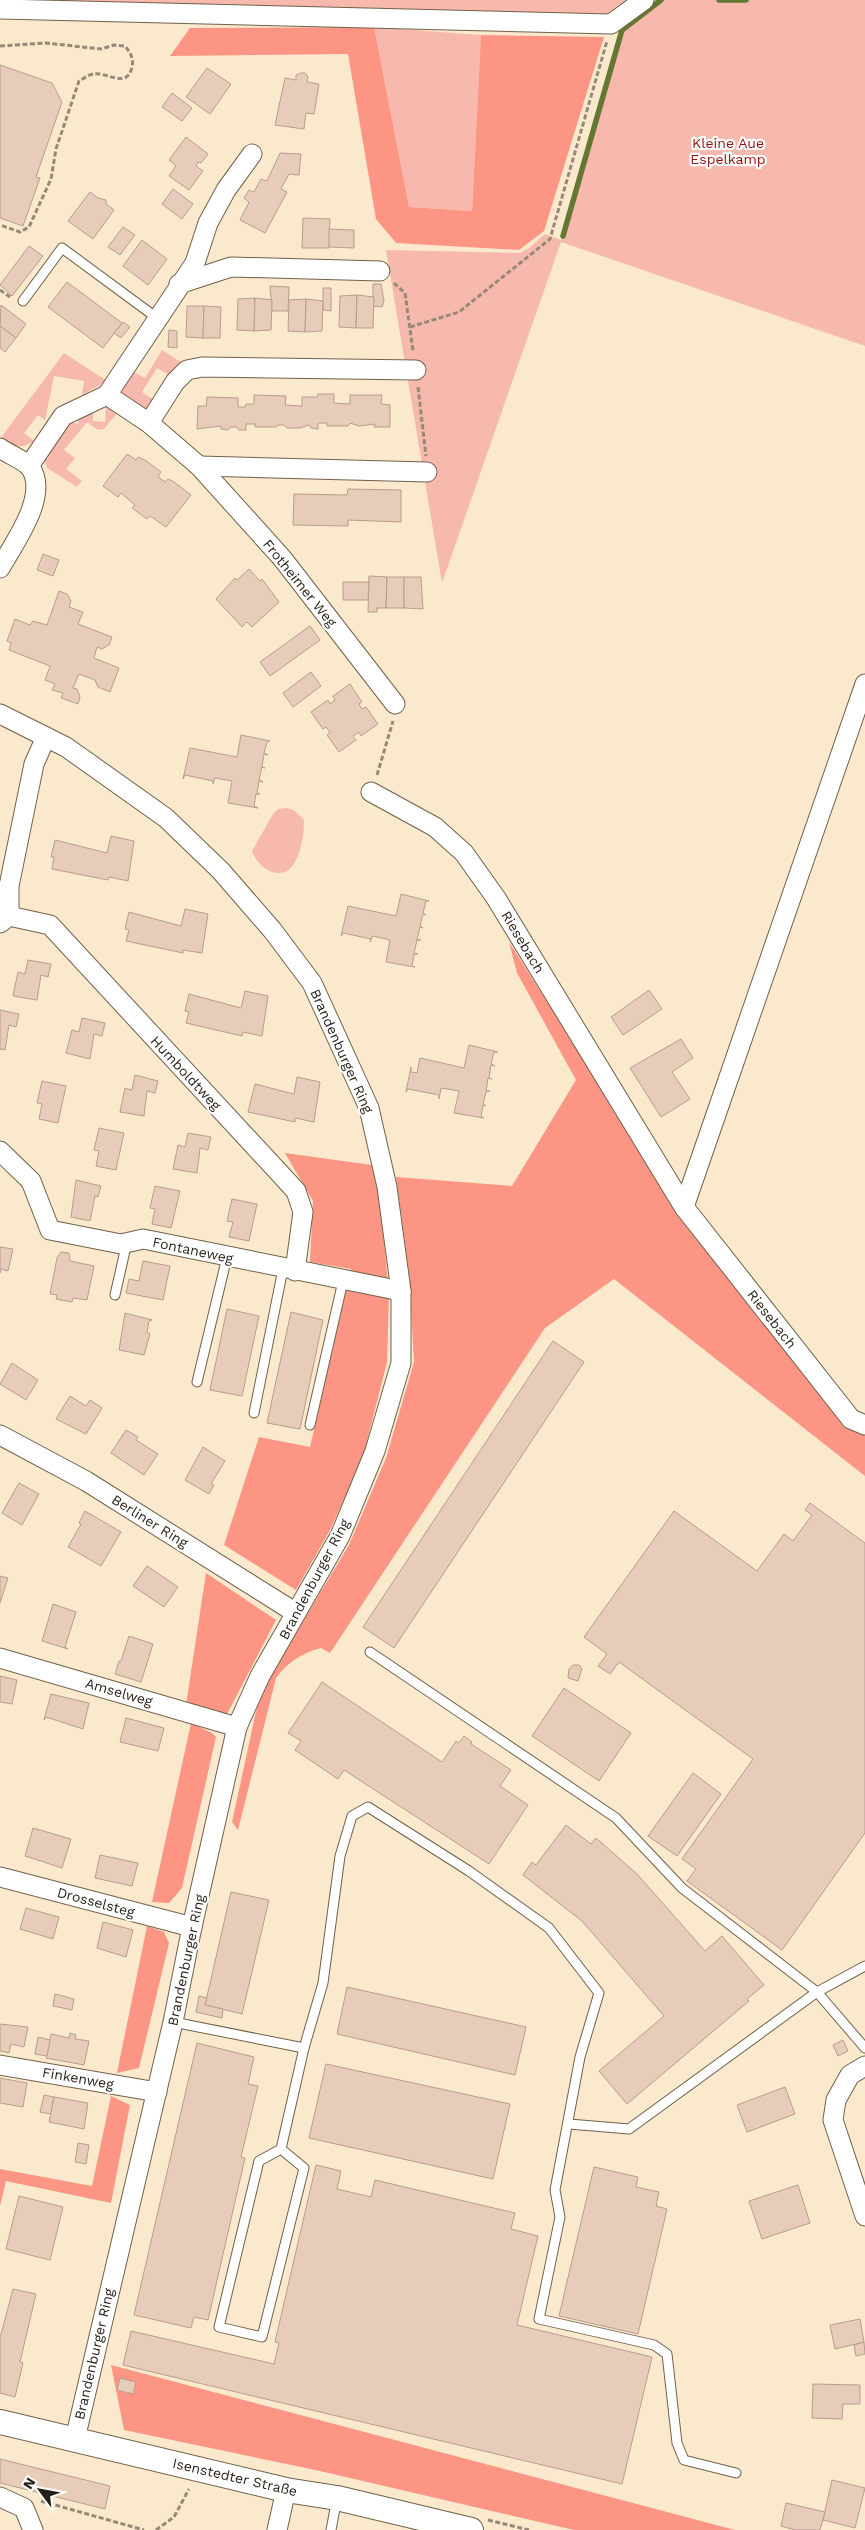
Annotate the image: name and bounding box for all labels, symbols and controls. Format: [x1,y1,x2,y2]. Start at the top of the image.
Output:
park label: Kleine Aue Espelkamp [690,135,766,167]
street label: Frotheimer Weg [260,536,340,630]
street label: Riesebach [498,908,548,976]
street label: Brandenburger Ring [307,986,377,1116]
street label: Humboldtweg [148,1033,225,1114]
street label: Fontaneweg [151,1234,235,1266]
street label: Riesebach [744,1287,800,1351]
street label: Berliner Ring [109,1491,192,1551]
street label: Brandenburger Ring [275,1515,353,1642]
street label: Amselweg [84,1675,155,1709]
street label: Drosselsteg [55,1884,137,1920]
street label: Brandenburger Ring [164,1892,208,2027]
street label: Finkenweg [41,2064,116,2092]
street label: Brandenburger Ring [71,2286,117,2421]
street label: Isenstedter Straße [171,2455,299,2499]
north arrow [15,2465,65,2515]
text: N [19,2474,39,2492]

